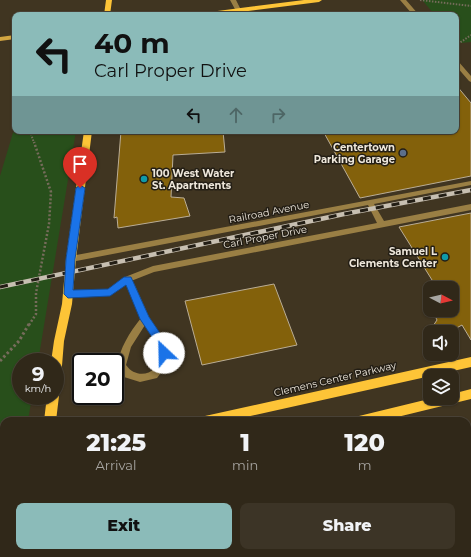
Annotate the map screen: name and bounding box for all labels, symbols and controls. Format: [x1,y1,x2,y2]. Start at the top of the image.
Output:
text: 40 m [94,26,170,60]
icon: left [28,28,80,80]
text: Carl Proper Drive [94,60,247,82]
icon: left [183,104,205,126]
icon: ahead [225,104,247,126]
icon: right [267,104,289,126]
place label: Centertown Parking Garage [314,141,395,166]
pin [63,147,97,188]
marker: Centertown Parking Garage [398,148,408,158]
icon: arrive [69,153,91,175]
place label: 100 West Water St. Apartments [152,167,235,192]
marker: 100 West Water St. Apartments [139,174,149,184]
street label: Railroad Avenue [228,198,310,226]
street label: Carl Proper Drive [222,223,308,251]
place label: Samuel L Clements Center [349,245,438,270]
marker: Samuel L Clements Center [440,252,450,262]
north arrow [423,281,459,317]
map controls [423,281,459,405]
button: sound [423,325,459,361]
position arrow [143,332,185,374]
speed limit sign: 20 [72,353,124,405]
street label: Clemens Center Parkway [273,358,398,399]
text: 9 [32,362,44,386]
button: layers [423,369,459,405]
text: km/h [25,382,51,395]
text: 21:25 [86,428,146,457]
text: 1 [240,428,250,457]
text: 120 [344,428,385,457]
text: Arrival [96,457,137,473]
text: min [232,457,258,473]
text: m [358,457,371,473]
button: Exit [16,503,232,549]
button: Share [240,503,455,549]

